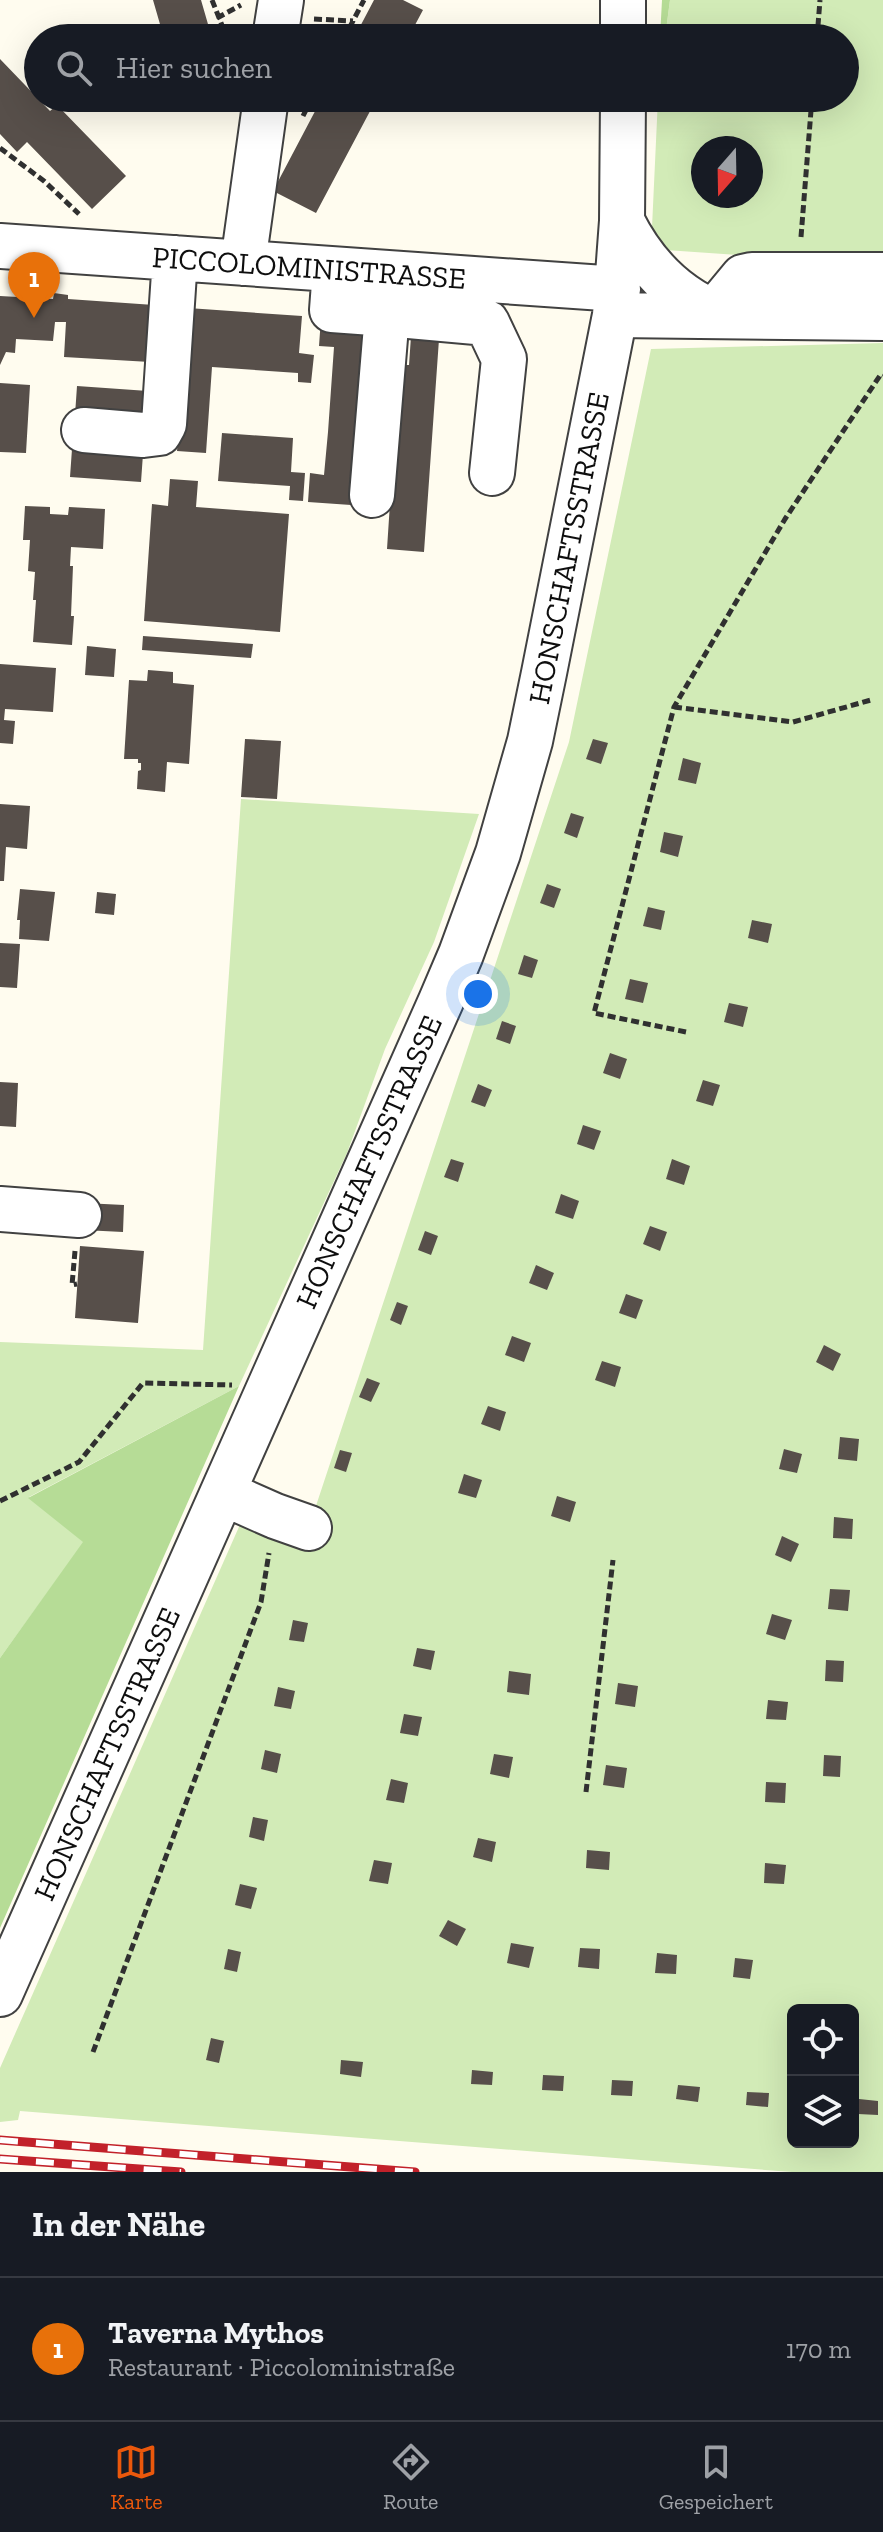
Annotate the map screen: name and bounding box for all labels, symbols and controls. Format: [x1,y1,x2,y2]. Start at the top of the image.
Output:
search box [24,24,859,112]
icon: search [52,46,96,90]
text: Hier suchen [116,50,272,86]
north arrow [691,136,763,208]
street label: PICCOLOMINISTRASSE [151,239,467,297]
pin: 1 [8,252,60,318]
street label: HONSCHAFTSSTRASSE [521,389,617,707]
your location [458,974,498,1014]
street label: HONSCHAFTSSTRASSE [288,1010,450,1314]
street label: HONSCHAFTSSTRASSE [26,1602,188,1906]
map controls [787,2004,859,2148]
button: locate [787,2004,859,2076]
button: layers [787,2076,859,2148]
text: In der Nähe [32,2204,205,2245]
text: Taverna Mythos [108,2315,324,2351]
text: 1 [53,2333,63,2365]
text: 170 m [786,2333,851,2365]
text: Restaurant · Piccoloministraße [108,2351,455,2383]
tab: Karte [110,2440,163,2515]
tab: Route [383,2440,438,2515]
tab: Gespeichert [659,2440,773,2515]

